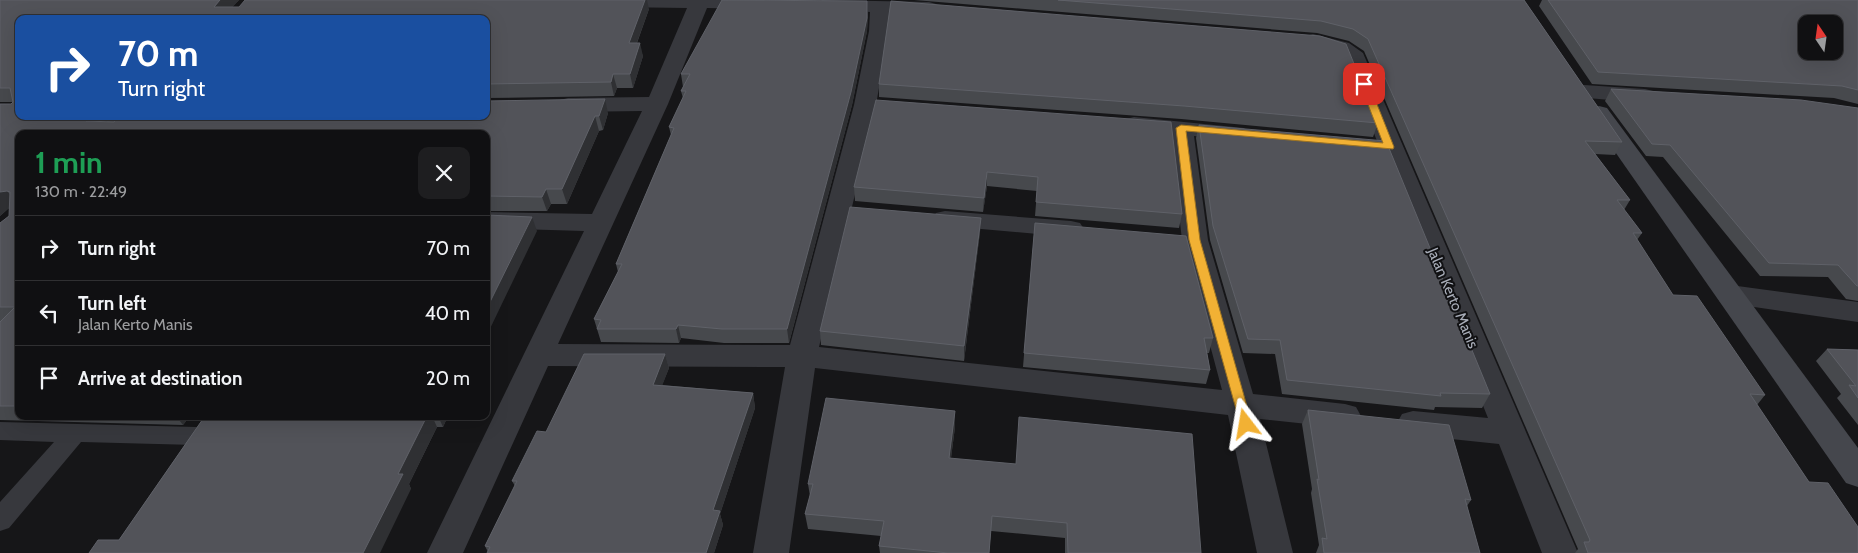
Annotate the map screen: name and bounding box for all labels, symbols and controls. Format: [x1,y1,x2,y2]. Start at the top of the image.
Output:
north arrow [1798,15,1842,60]
map controls [1798,15,1843,60]
text: 70 m [118,32,199,75]
icon: right [35,35,100,100]
pin [1343,63,1385,105]
icon: arrive [1350,70,1378,98]
text: Turn right [118,75,205,102]
text: 1 min [35,144,103,181]
button: close [418,147,470,199]
text: 130 m · 22:49 [35,182,127,201]
icon: right [35,234,63,262]
text: Turn right [78,237,156,260]
text: 70 m [426,237,470,260]
street label: Jalan Kerto Manis [1423,244,1482,351]
text: Turn left [78,292,146,315]
icon: left [35,299,63,327]
text: 40 m [425,302,470,325]
text: Jalan Kerto Manis [78,315,193,334]
icon: arrive [35,364,63,392]
text: Arrive at destination [78,367,242,390]
text: 20 m [426,367,470,390]
position arrow [1219,397,1271,449]

